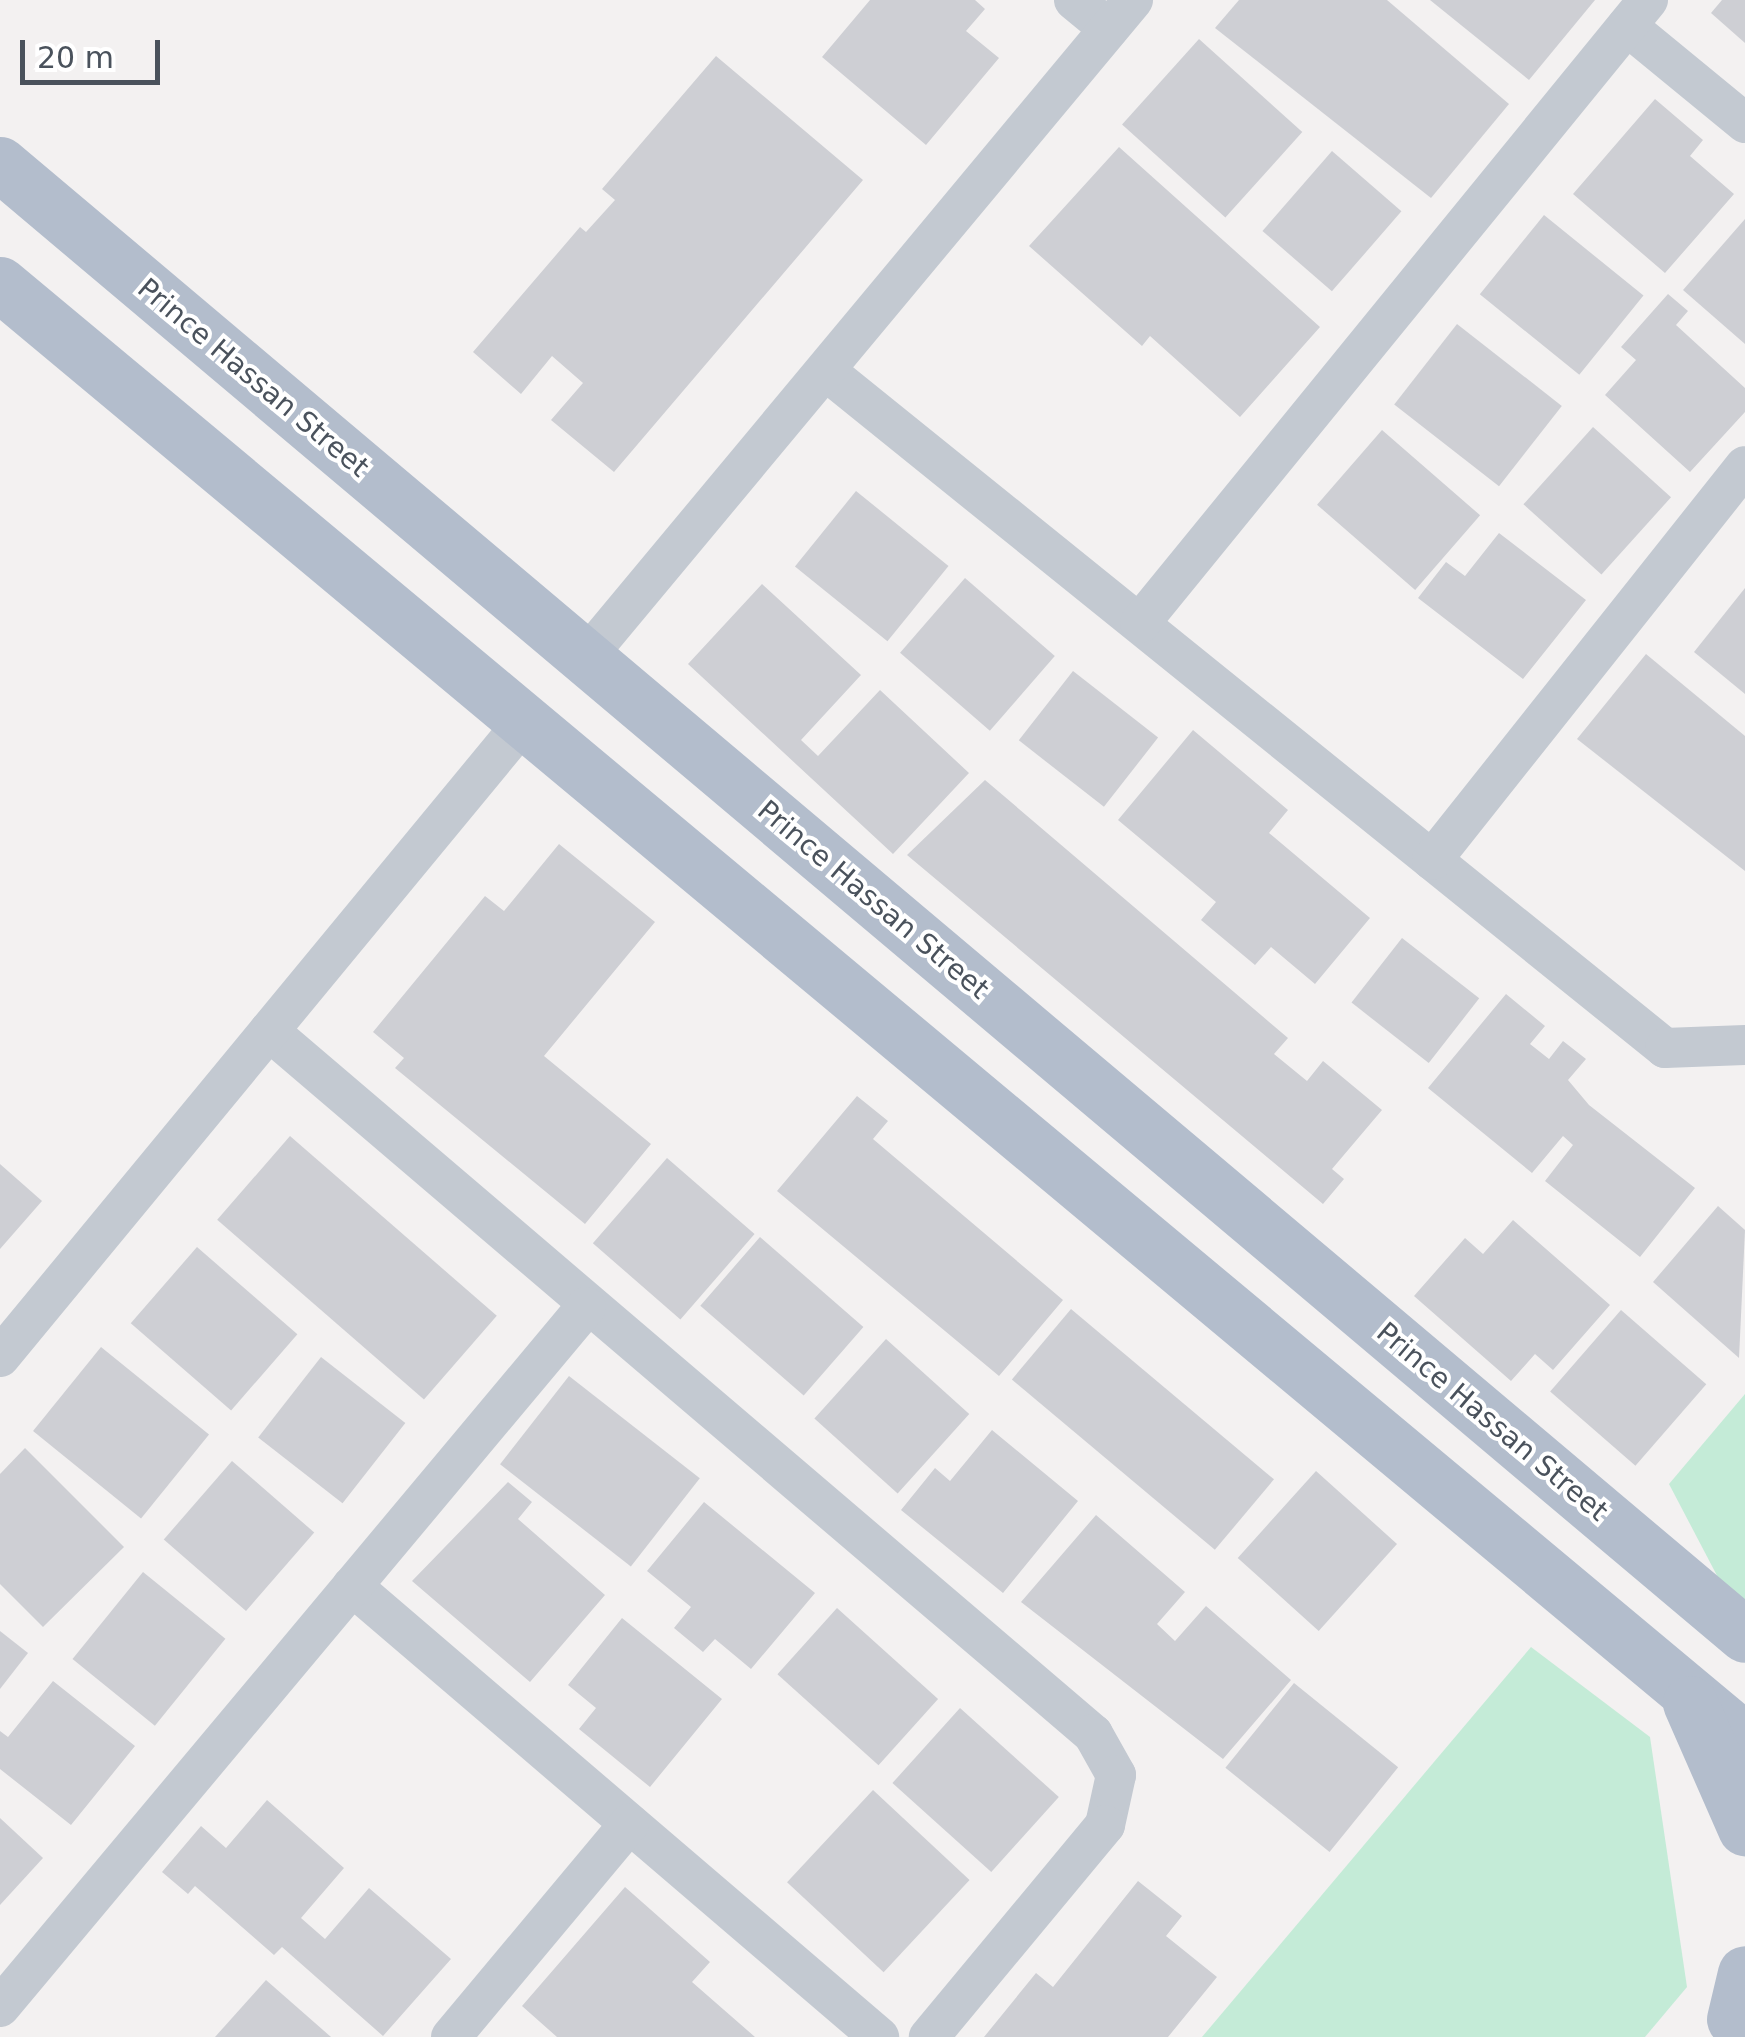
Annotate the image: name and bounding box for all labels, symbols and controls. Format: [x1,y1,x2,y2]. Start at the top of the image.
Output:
scale bar [25,20,165,82]
text: 20 m [37,40,114,75]
street label: Prince Hassan Street [131,272,375,484]
street label: Prince Hassan Street [751,794,995,1006]
street label: Prince Hassan Street [1370,1316,1614,1528]

